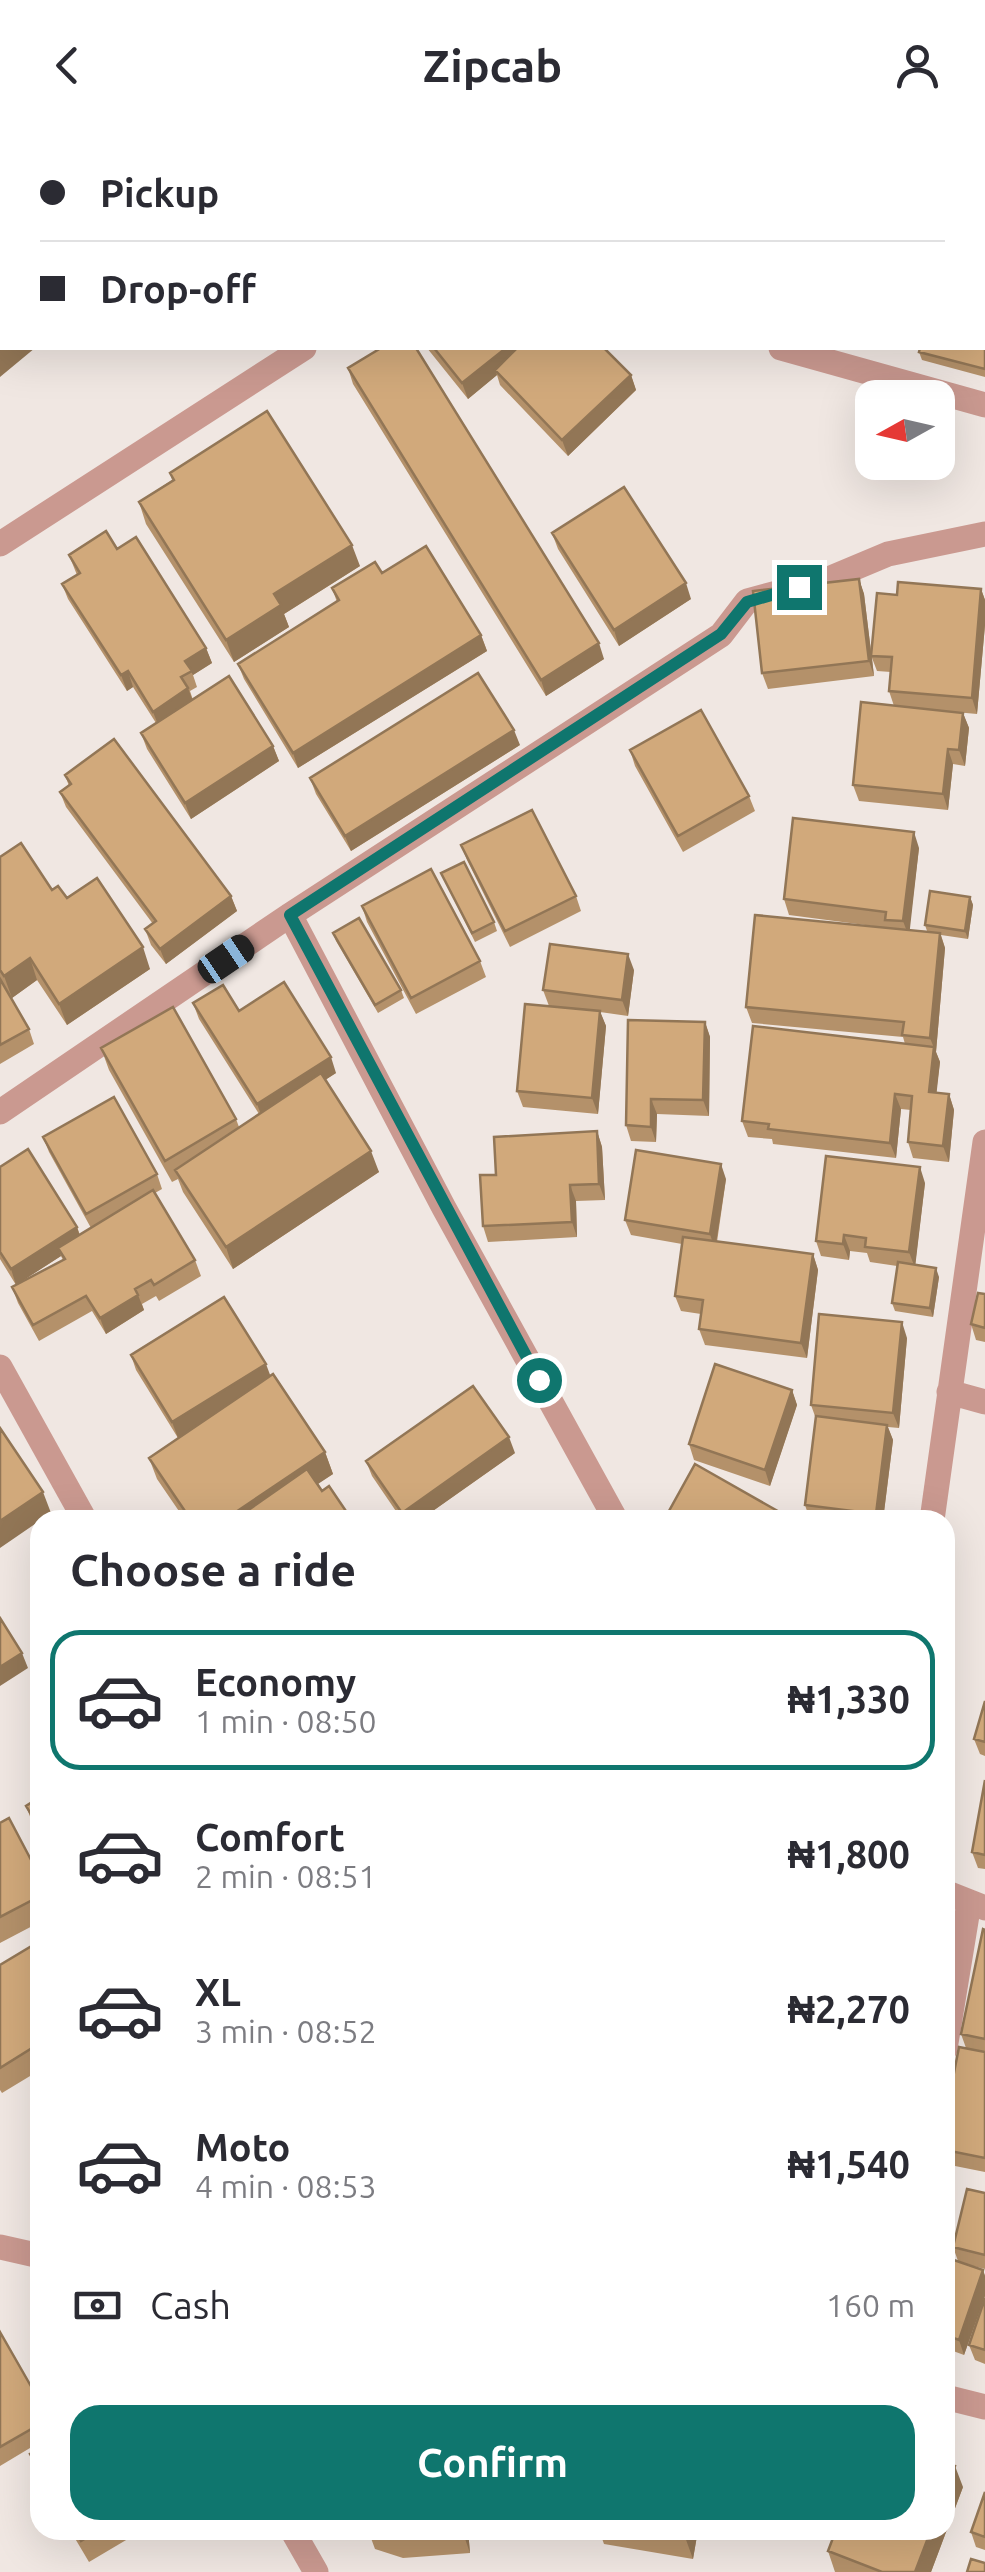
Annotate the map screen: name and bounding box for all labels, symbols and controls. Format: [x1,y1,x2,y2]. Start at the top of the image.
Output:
icon: back [40,38,95,93]
icon: person [890,38,945,93]
text: Zipcab [423,40,562,91]
text: Pickup [100,172,219,214]
text: Drop-off [100,268,256,310]
north arrow [855,380,955,480]
map controls [855,380,955,480]
route end [777,565,822,610]
car [193,930,259,988]
route start [517,1358,562,1403]
text: Choose a ride [70,1544,356,1595]
icon: car [75,1655,165,1745]
text: Economy [195,1661,356,1703]
text: ₦1,330 [787,1678,910,1720]
text: 1 min · 08:50 [195,1703,377,1739]
icon: car [75,1810,165,1900]
text: Comfort [195,1816,345,1858]
text: ₦1,800 [787,1833,910,1875]
text: 2 min · 08:51 [195,1858,377,1894]
icon: car [75,1965,165,2055]
text: XL [195,1971,241,2013]
text: ₦2,270 [787,1988,910,2030]
text: 3 min · 08:52 [195,2013,377,2049]
icon: car [75,2120,165,2210]
text: Moto [195,2126,290,2168]
text: ₦1,540 [787,2143,910,2185]
text: 4 min · 08:53 [195,2168,377,2204]
icon: cash [70,2278,125,2333]
text: Cash [150,2284,231,2326]
text: 160 m [826,2287,915,2323]
button: Confirm [70,2405,915,2520]

